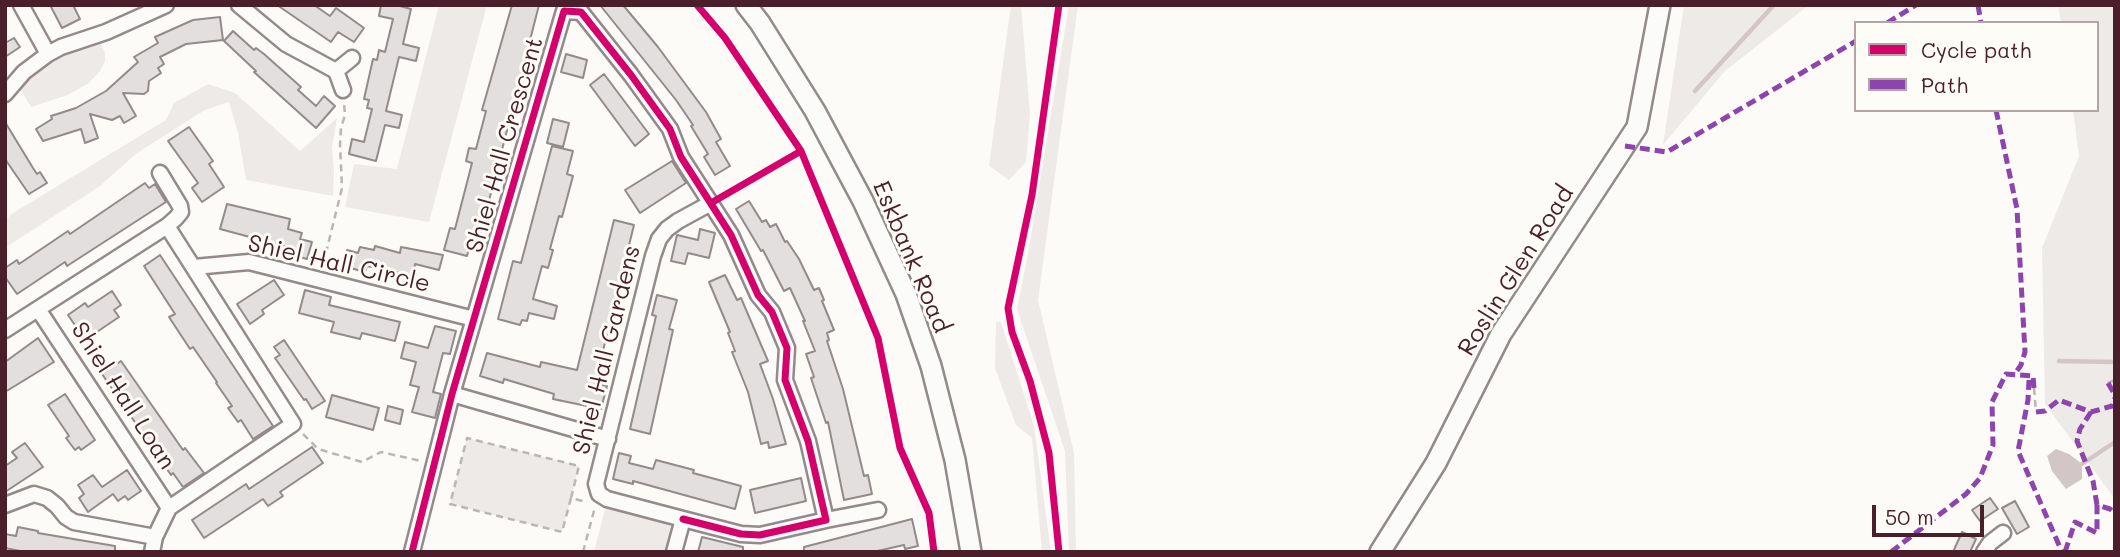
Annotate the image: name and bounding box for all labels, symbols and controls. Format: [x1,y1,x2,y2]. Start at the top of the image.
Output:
legend [1854,21,2099,112]
street label: Shiel Hall Crescent [460,34,550,256]
text: Cycle path [1921,36,2031,63]
text: Path [1921,71,1968,98]
street label: Eskbank Road [866,177,956,337]
street label: Roslin Glen Road [1452,181,1580,361]
street label: Shiel Hall Circle [245,229,433,299]
street label: Shiel Hall Gardens [567,242,647,458]
street label: Shiel Hall Loan [65,317,181,475]
scale bar [1875,490,1987,534]
text: 50 m [1885,503,1934,530]

